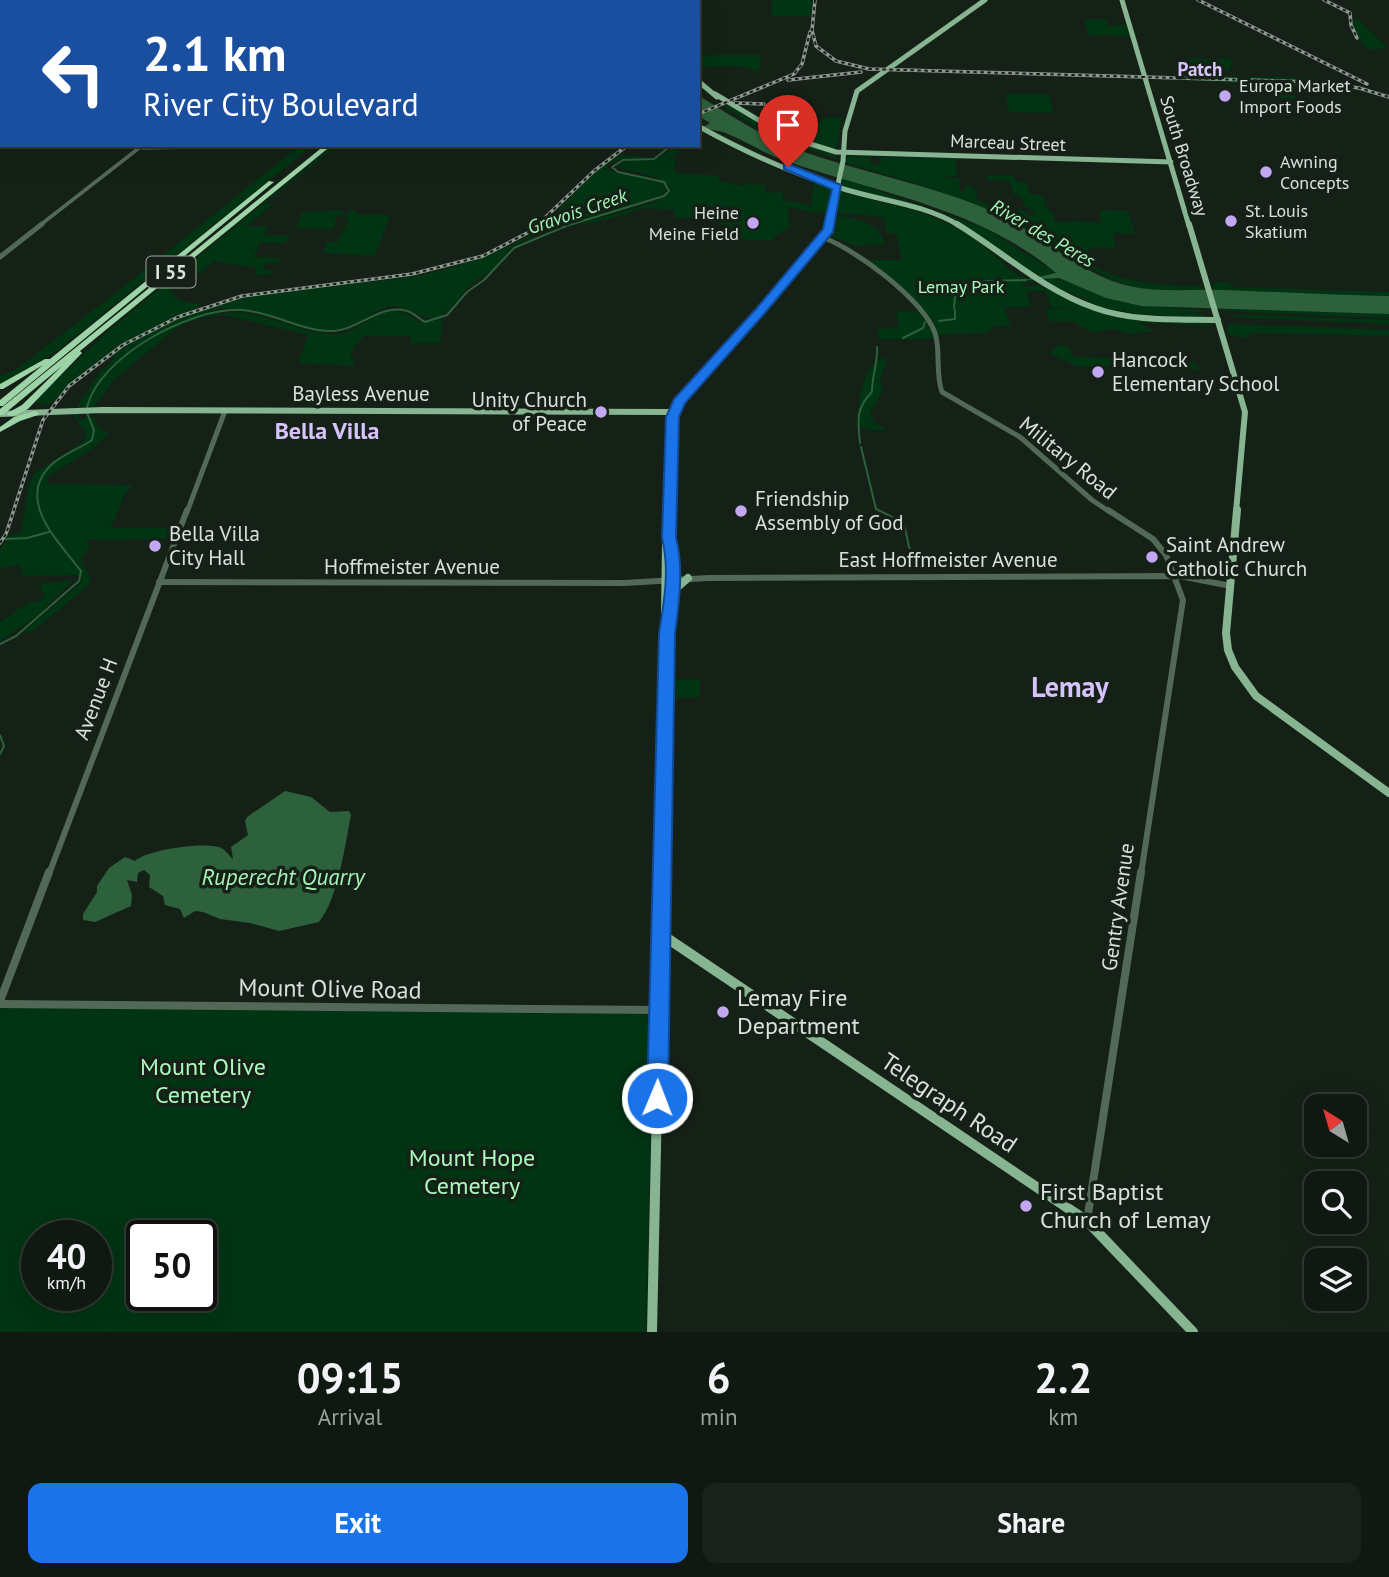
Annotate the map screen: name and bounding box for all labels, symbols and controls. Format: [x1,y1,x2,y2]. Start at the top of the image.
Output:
text: 2.1 km [143,21,287,85]
icon: left [28,28,119,119]
district label: Patch [1178,57,1222,81]
place label: Europa Market Import Foods [1239,74,1351,118]
text: River City Boulevard [143,83,419,125]
marker: Europa Market Import Foods [1217,88,1233,104]
street label: South Broadway [1155,93,1214,220]
pin [758,95,818,167]
icon: arrive [769,106,807,144]
street label: Marceau Street [950,129,1066,156]
place label: Awning Concepts [1280,150,1349,194]
marker: Awning Concepts [1258,164,1274,180]
water label: Gravois Creek [524,182,631,239]
water label: River des Peres [987,194,1100,273]
place label: St. Louis Skatium [1245,199,1308,243]
place label: Heine Meine Field [649,201,739,245]
marker: St. Louis Skatium [1223,213,1239,229]
marker: Heine Meine Field [745,215,761,231]
road number: I 55 [146,256,196,288]
park label: Lemay Park [918,275,1005,298]
place label: Hancock Elementary School [1112,346,1279,397]
marker: Hancock Elementary School [1090,364,1106,380]
street label: Bayless Avenue [292,380,430,407]
place label: Unity Church of Peace [472,386,587,437]
marker: Unity Church of Peace [593,404,609,420]
street label: Military Road [1014,410,1123,505]
district label: Bella Villa [275,415,379,446]
place label: Friendship Assembly of God [755,485,904,536]
marker: Friendship Assembly of God [733,503,749,519]
place label: Bella Villa City Hall [169,520,260,571]
place label: Saint Andrew Catholic Church [1166,531,1307,582]
marker: Bella Villa City Hall [147,538,163,554]
street label: East Hoffmeister Avenue [838,546,1058,573]
marker: Saint Andrew Catholic Church [1144,549,1160,565]
street label: Hoffmeister Avenue [324,553,500,580]
street label: Avenue H [68,654,123,743]
district label: Lemay [1031,668,1109,705]
street label: Gentry Avenue [1095,841,1140,973]
water label: Ruperecht Quarry [201,862,366,891]
street label: Mount Olive Road [238,971,422,1006]
place label: Lemay Fire Department [737,982,860,1041]
marker: Lemay Fire Department [715,1004,731,1020]
street label: Telegraph Road [875,1046,1023,1160]
park label: Mount Olive Cemetery [140,1051,266,1110]
position arrow [620,1061,694,1135]
north arrow [1304,1094,1367,1157]
map controls [1304,1094,1367,1311]
park label: Mount Hope Cemetery [409,1142,535,1201]
button: search [1304,1171,1367,1234]
place label: First Baptist Church of Lemay [1040,1176,1211,1235]
marker: First Baptist Church of Lemay [1018,1198,1034,1214]
speed limit sign: 50 [126,1220,217,1311]
text: 40 [47,1233,86,1279]
button: layers [1304,1248,1367,1311]
text: km/h [47,1271,86,1294]
text: 09:15 [297,1350,403,1405]
text: 6 [707,1350,731,1405]
text: 2.2 [1034,1350,1092,1405]
text: Arrival [318,1402,382,1431]
text: min [700,1402,737,1431]
text: km [1048,1402,1078,1431]
button: Exit [28,1483,688,1563]
button: Share [702,1483,1361,1563]

